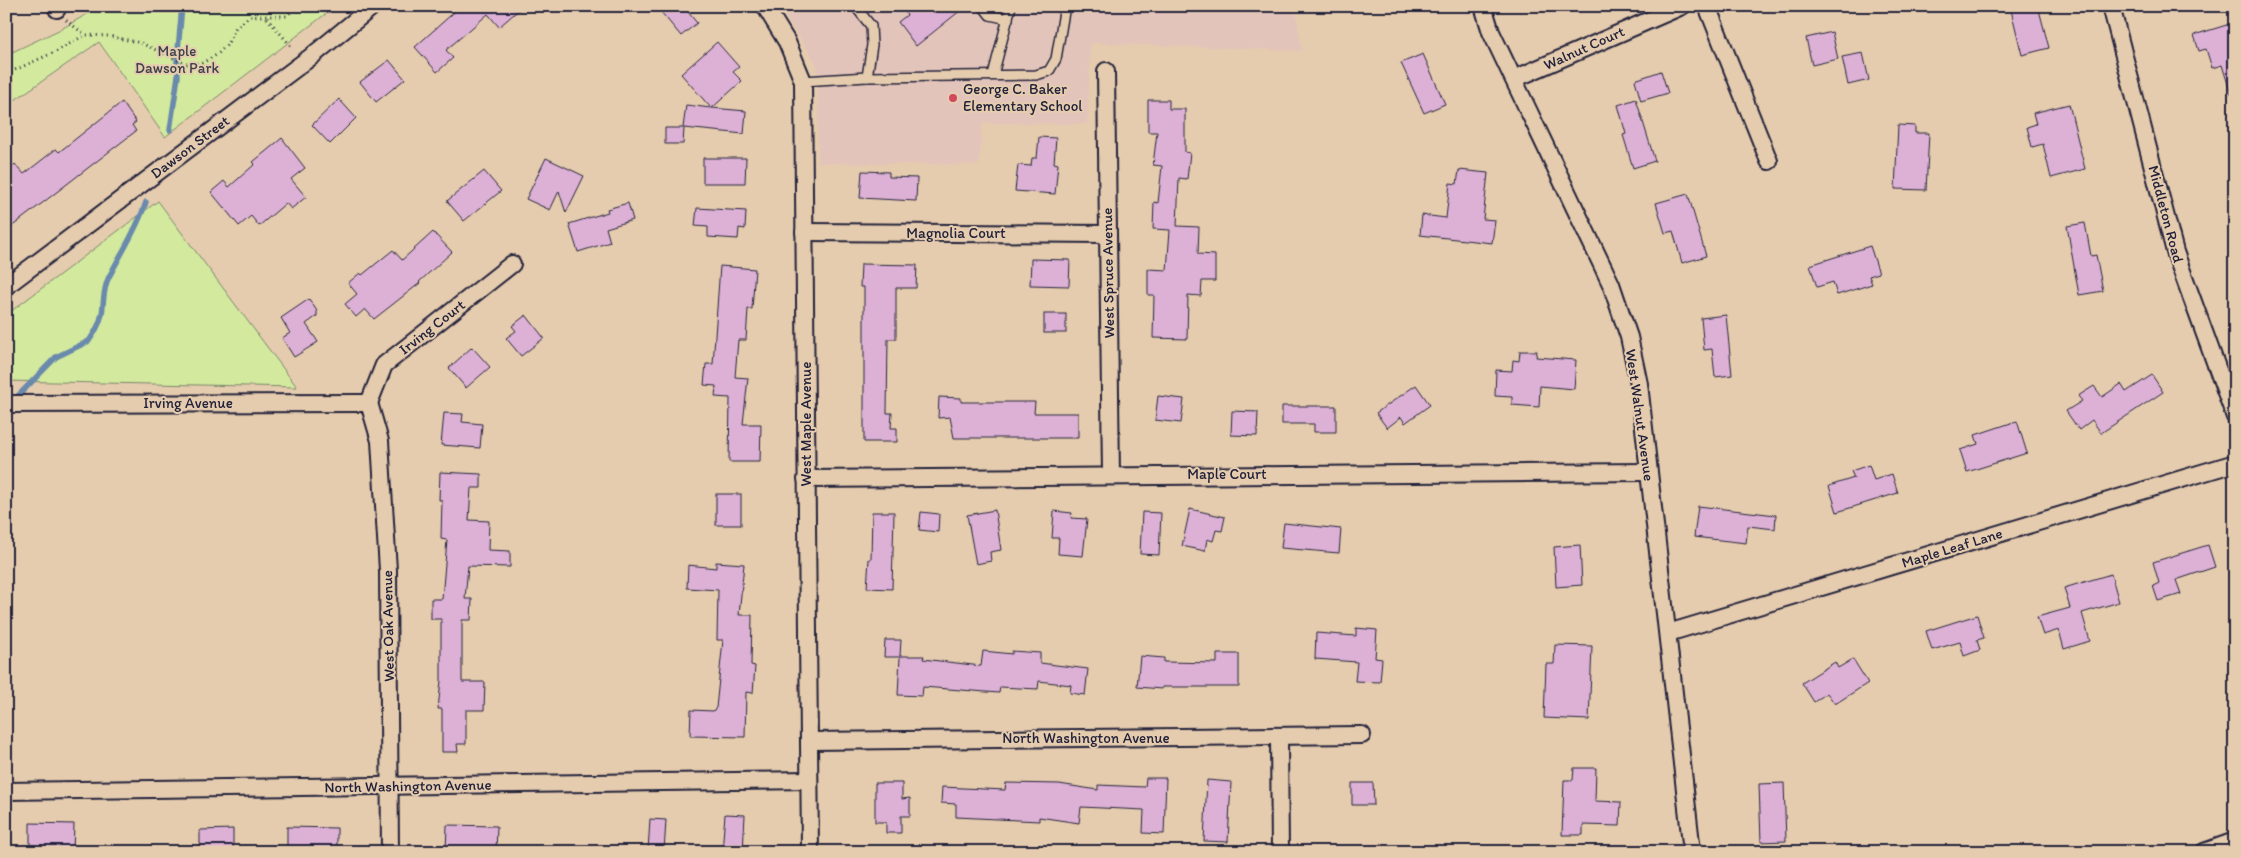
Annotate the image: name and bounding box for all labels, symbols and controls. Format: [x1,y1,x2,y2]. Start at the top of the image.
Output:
street label: Walnut Court [1541,22,1628,74]
park label: Maple Dawson Park [135,42,219,77]
place label: George C. Baker Elementary School [963,80,1083,115]
marker: George C. Baker Elementary School [947,92,959,104]
street label: Dawson Street [147,111,233,182]
street label: Middleton Road [2144,163,2188,265]
street label: West Spruce Avenue [1098,207,1118,339]
street label: Magnolia Court [906,224,1006,242]
street label: Irving Court [395,295,469,358]
street label: West Walnut Avenue [1622,348,1658,482]
street label: West Maple Avenue [797,361,815,487]
street label: Irving Avenue [143,394,233,412]
street label: Maple Court [1187,465,1267,483]
street label: Maple Leaf Lane [1899,524,2005,572]
street label: West Oak Avenue [378,570,398,682]
street label: North Washington Avenue [1002,729,1170,747]
street label: North Washington Avenue [324,776,492,796]

